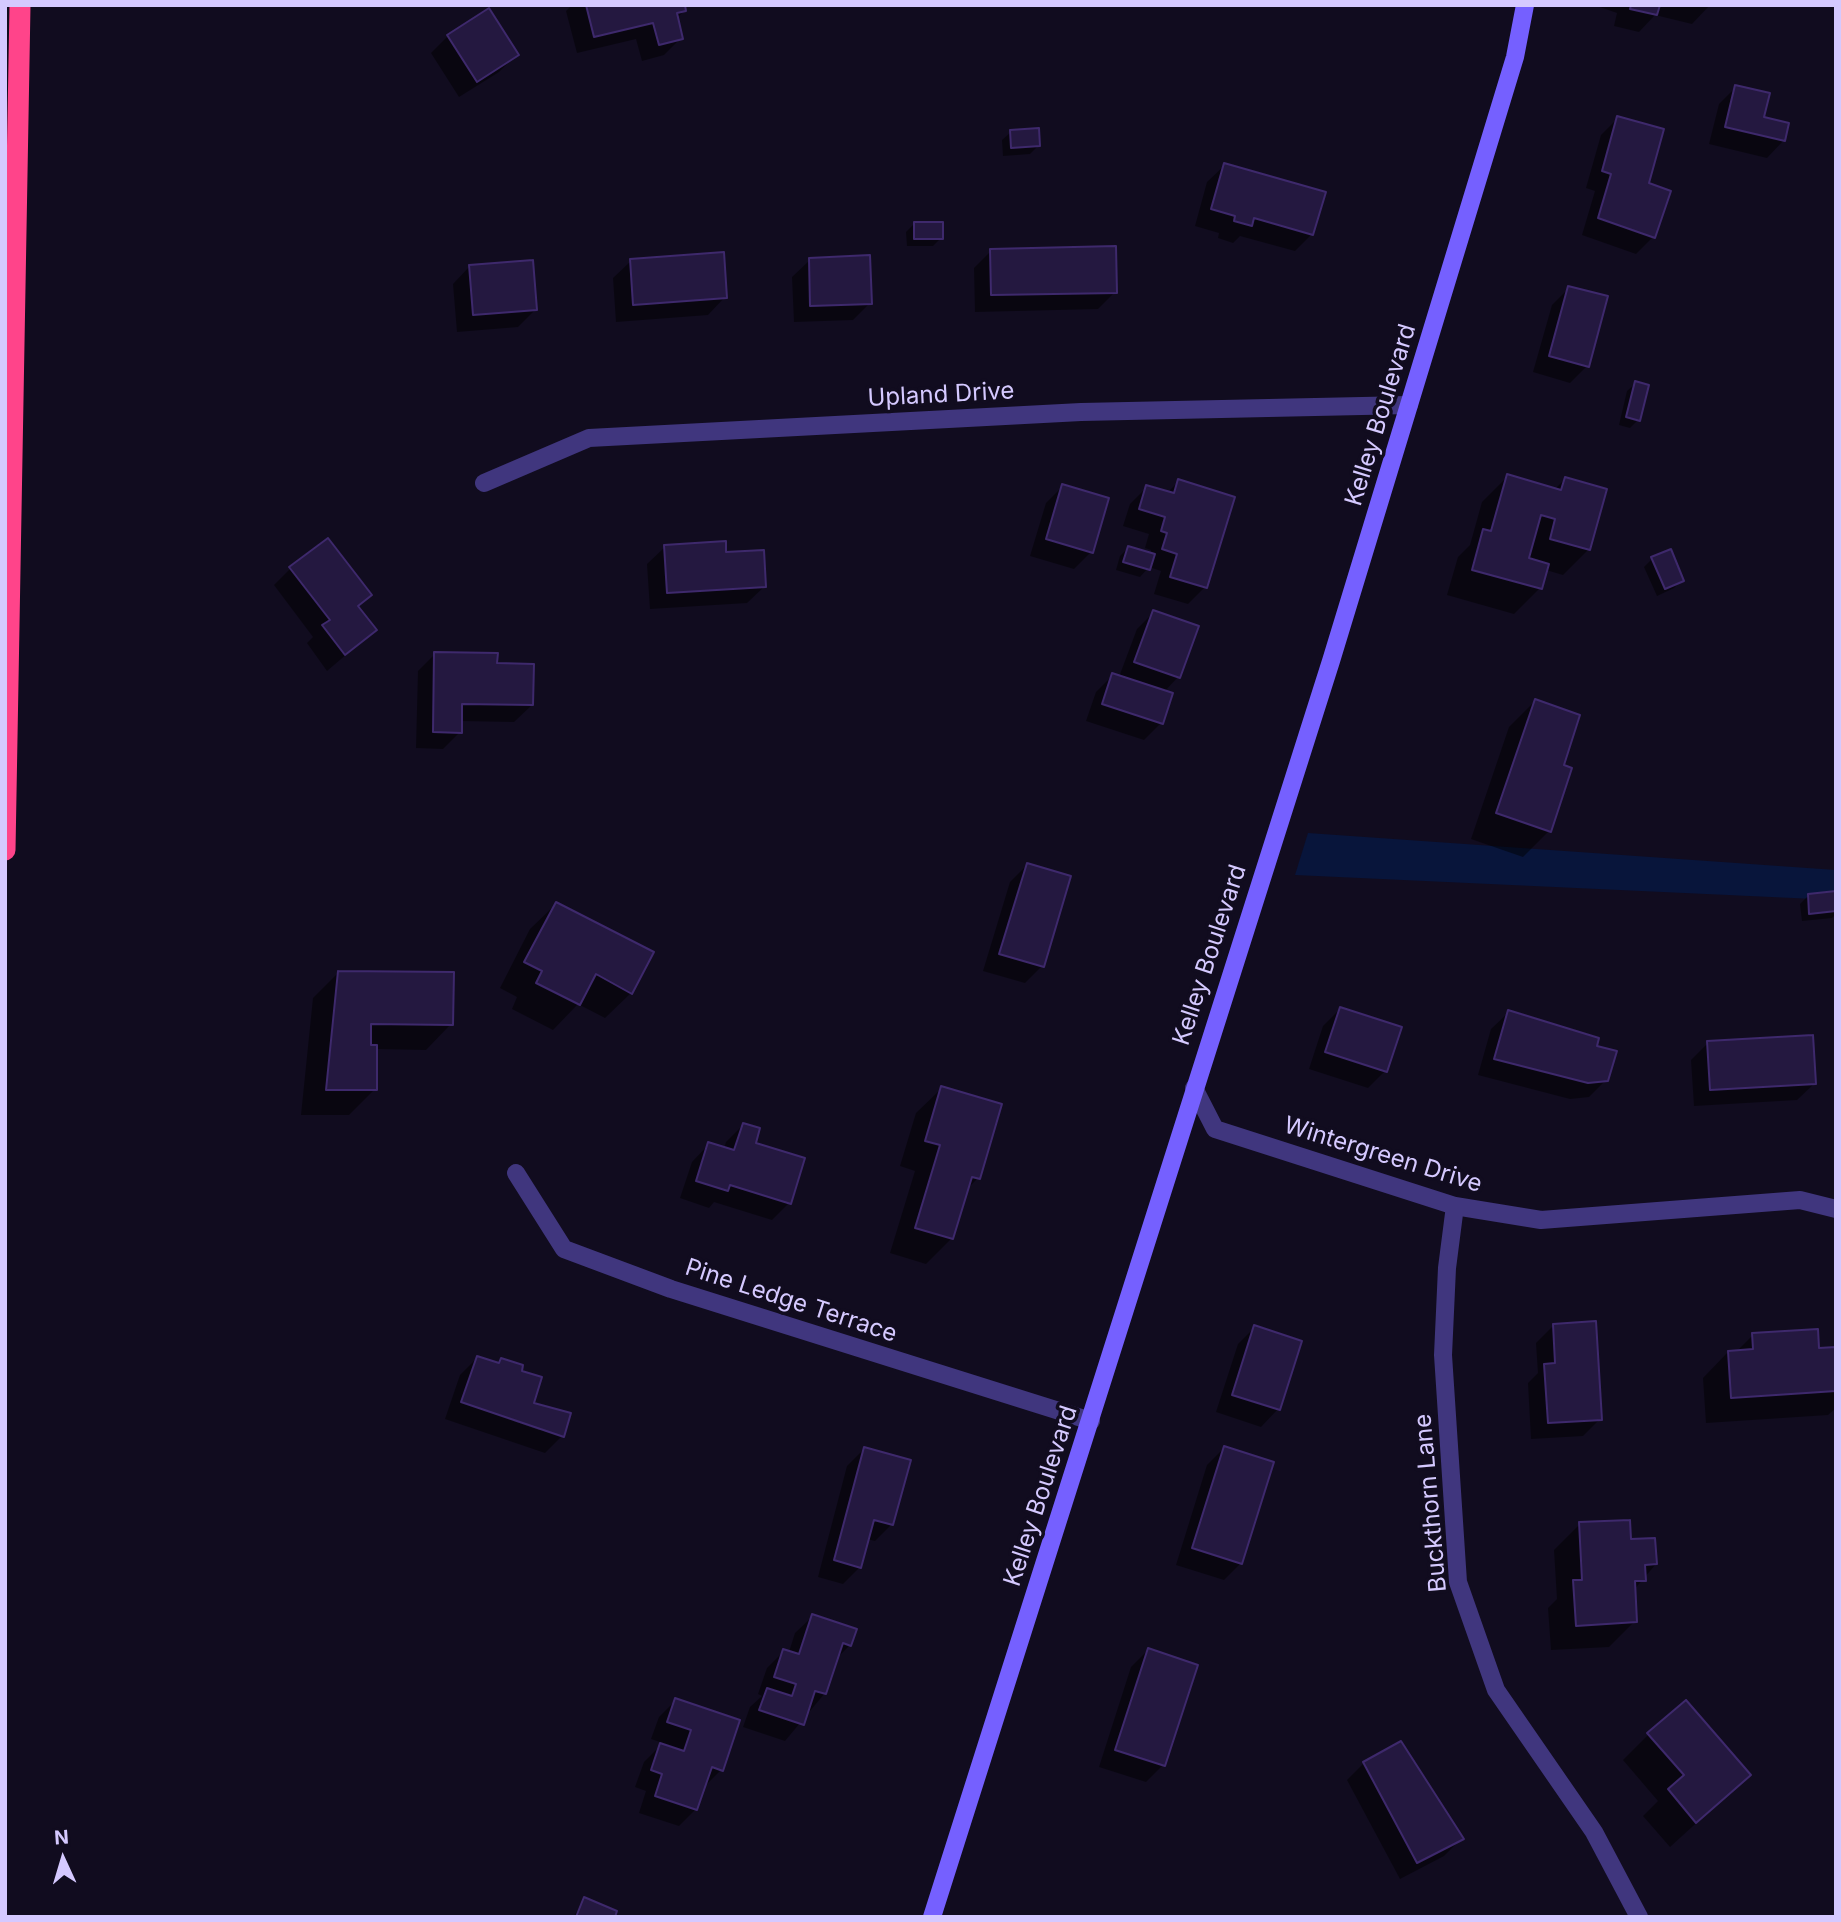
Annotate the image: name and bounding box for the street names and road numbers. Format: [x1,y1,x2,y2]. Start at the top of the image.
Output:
street label: Kelley Boulevard [1340,321,1422,509]
street label: Upland Drive [867,377,1015,413]
street label: Kelley Boulevard [1167,861,1253,1049]
street label: Wintergreen Drive [1280,1111,1486,1199]
street label: Pine Ledge Terrace [681,1253,901,1349]
street label: Kelley Boulevard [998,1402,1084,1590]
street label: Buckthorn Lane [1409,1413,1453,1593]

